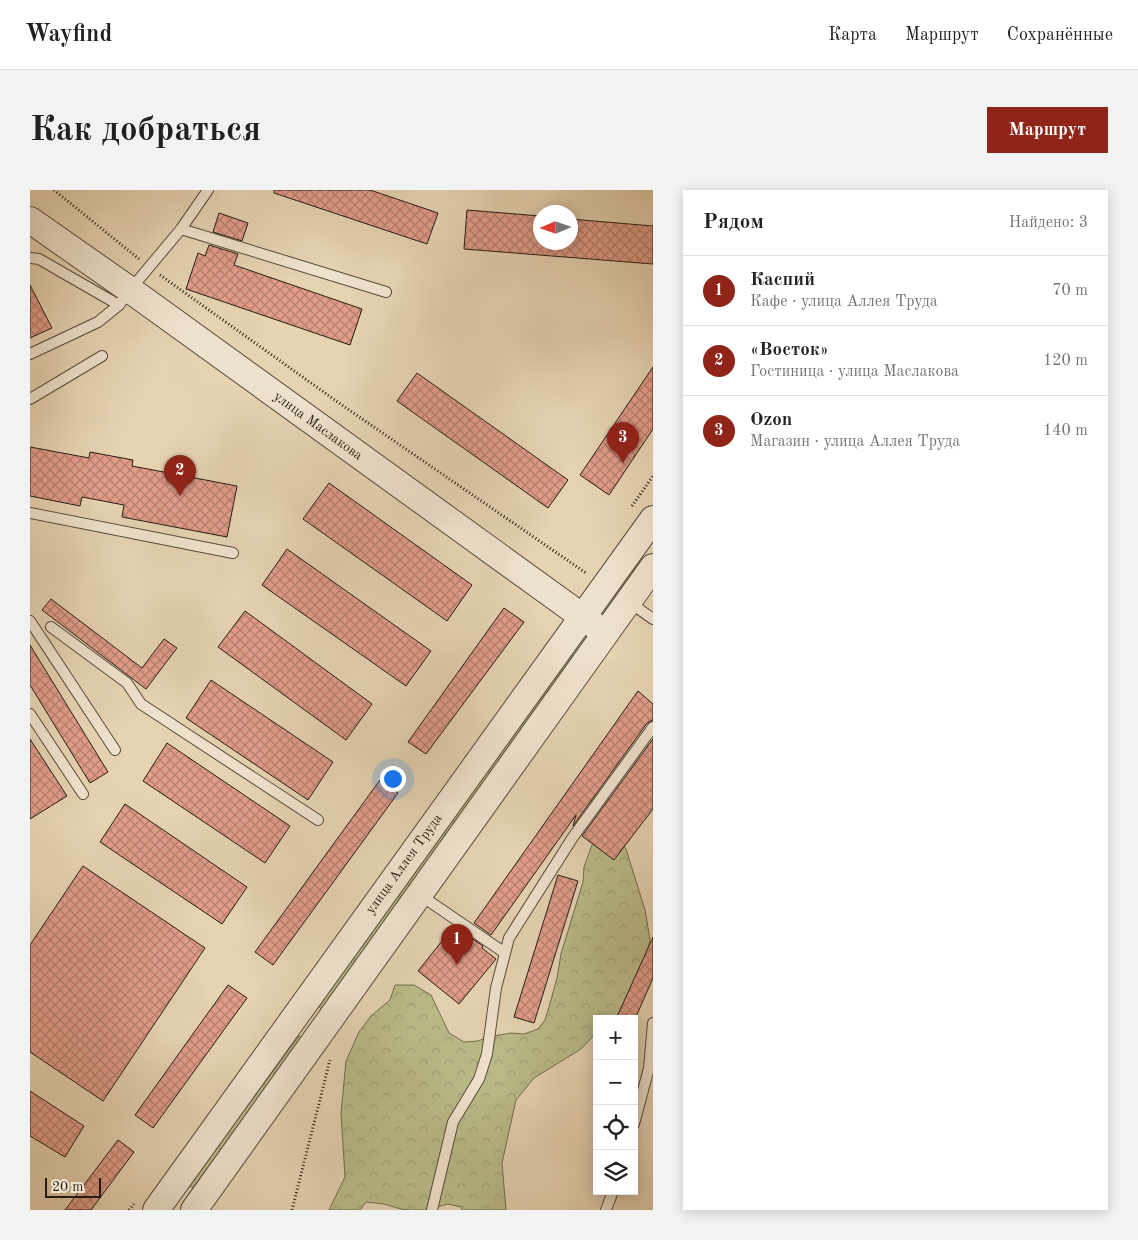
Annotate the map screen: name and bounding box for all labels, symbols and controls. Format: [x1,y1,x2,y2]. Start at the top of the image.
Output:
text: Wayfind [25,23,112,47]
text: Карта [828,26,877,44]
text: Маршрут [905,26,979,44]
text: Сохранённые [1007,26,1113,44]
button: Маршрут [987,107,1108,153]
text: Как добраться [30,113,261,148]
north arrow [533,205,578,250]
text: Рядом [703,212,764,233]
text: Найдено: 3 [1009,215,1088,231]
text: Каспий [750,271,815,290]
text: 1 [714,283,724,299]
text: 70 m [1052,283,1088,299]
text: Кафе · улица Аллея Труда [750,294,938,310]
text: «Восток» [750,341,829,360]
text: 2 [714,353,724,369]
text: 120 m [1043,353,1088,369]
text: Гостиница · улица Маслакова [750,364,959,380]
street label: улица Маслакова [271,389,365,463]
text: Ozon [750,411,792,430]
pin: 3 [607,422,639,463]
text: 3 [714,423,724,439]
text: 140 m [1043,423,1088,439]
text: Магазин · улица Аллея Труда [750,434,960,450]
pin: 2 [164,455,196,496]
your location [380,766,406,792]
street label: улица Аллея Труда [363,811,445,917]
pin: 1 [441,924,473,965]
map controls [593,1015,638,1195]
button: + [593,1015,638,1060]
button: − [593,1060,638,1105]
button: locate [593,1105,638,1150]
button: layers [593,1150,638,1195]
scale bar [45,1175,101,1198]
text: 20 m [52,1180,83,1194]

